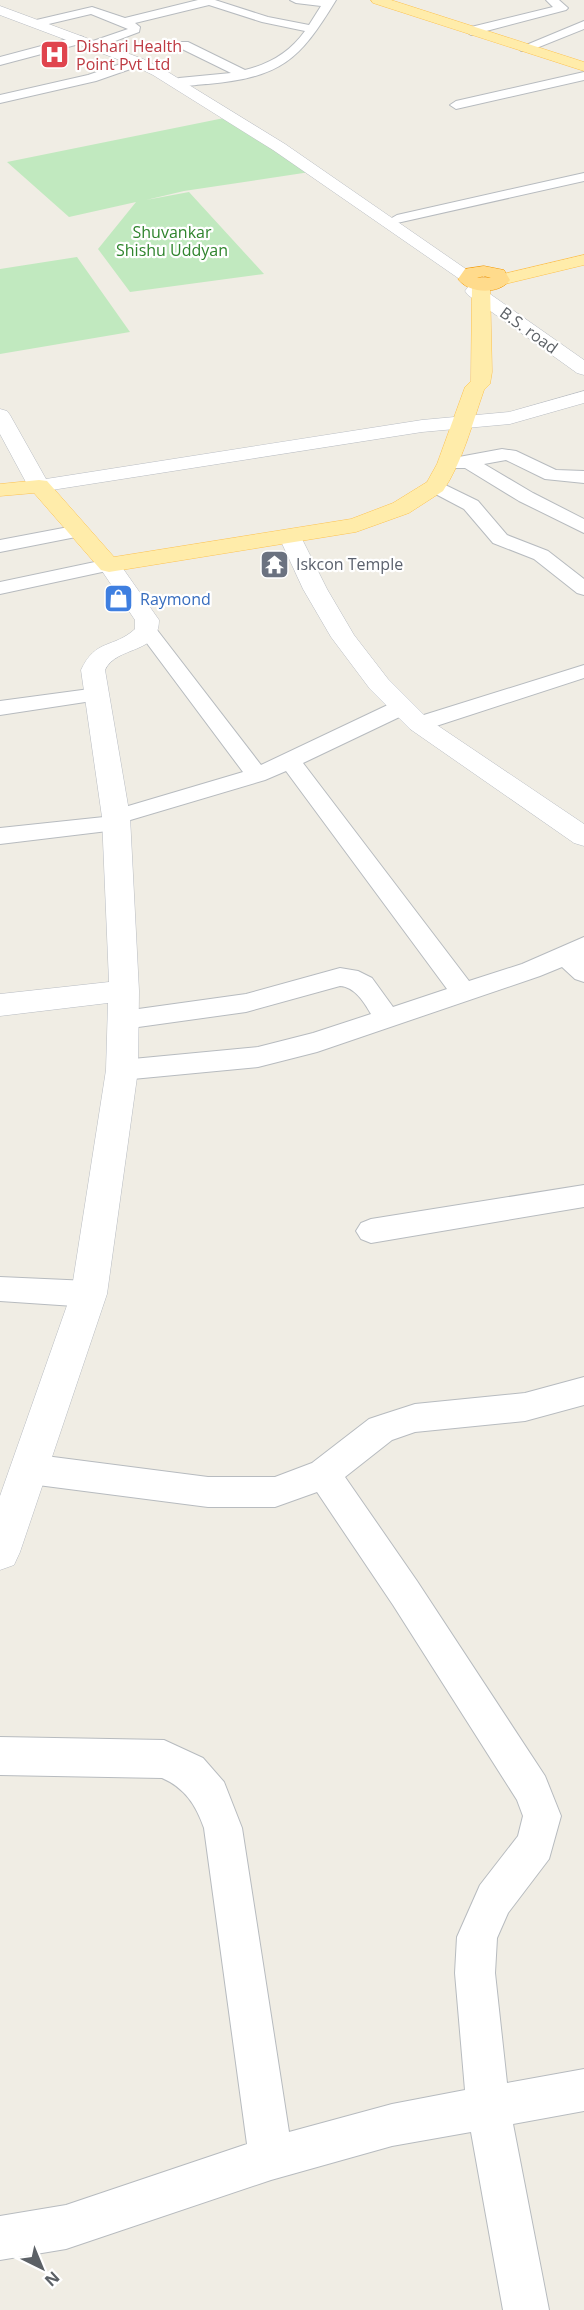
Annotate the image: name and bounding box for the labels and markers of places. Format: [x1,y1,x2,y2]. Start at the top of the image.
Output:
place label: Dishari Health Point Pvt Ltd [76,35,182,75]
hospital icon: Dishari Health Point Pvt Ltd [39,39,71,71]
temple icon: Iskcon Temple [259,548,291,580]
place label: Iskcon Temple [296,553,403,575]
shop icon: Raymond [103,583,135,615]
place label: Raymond [140,588,211,610]

